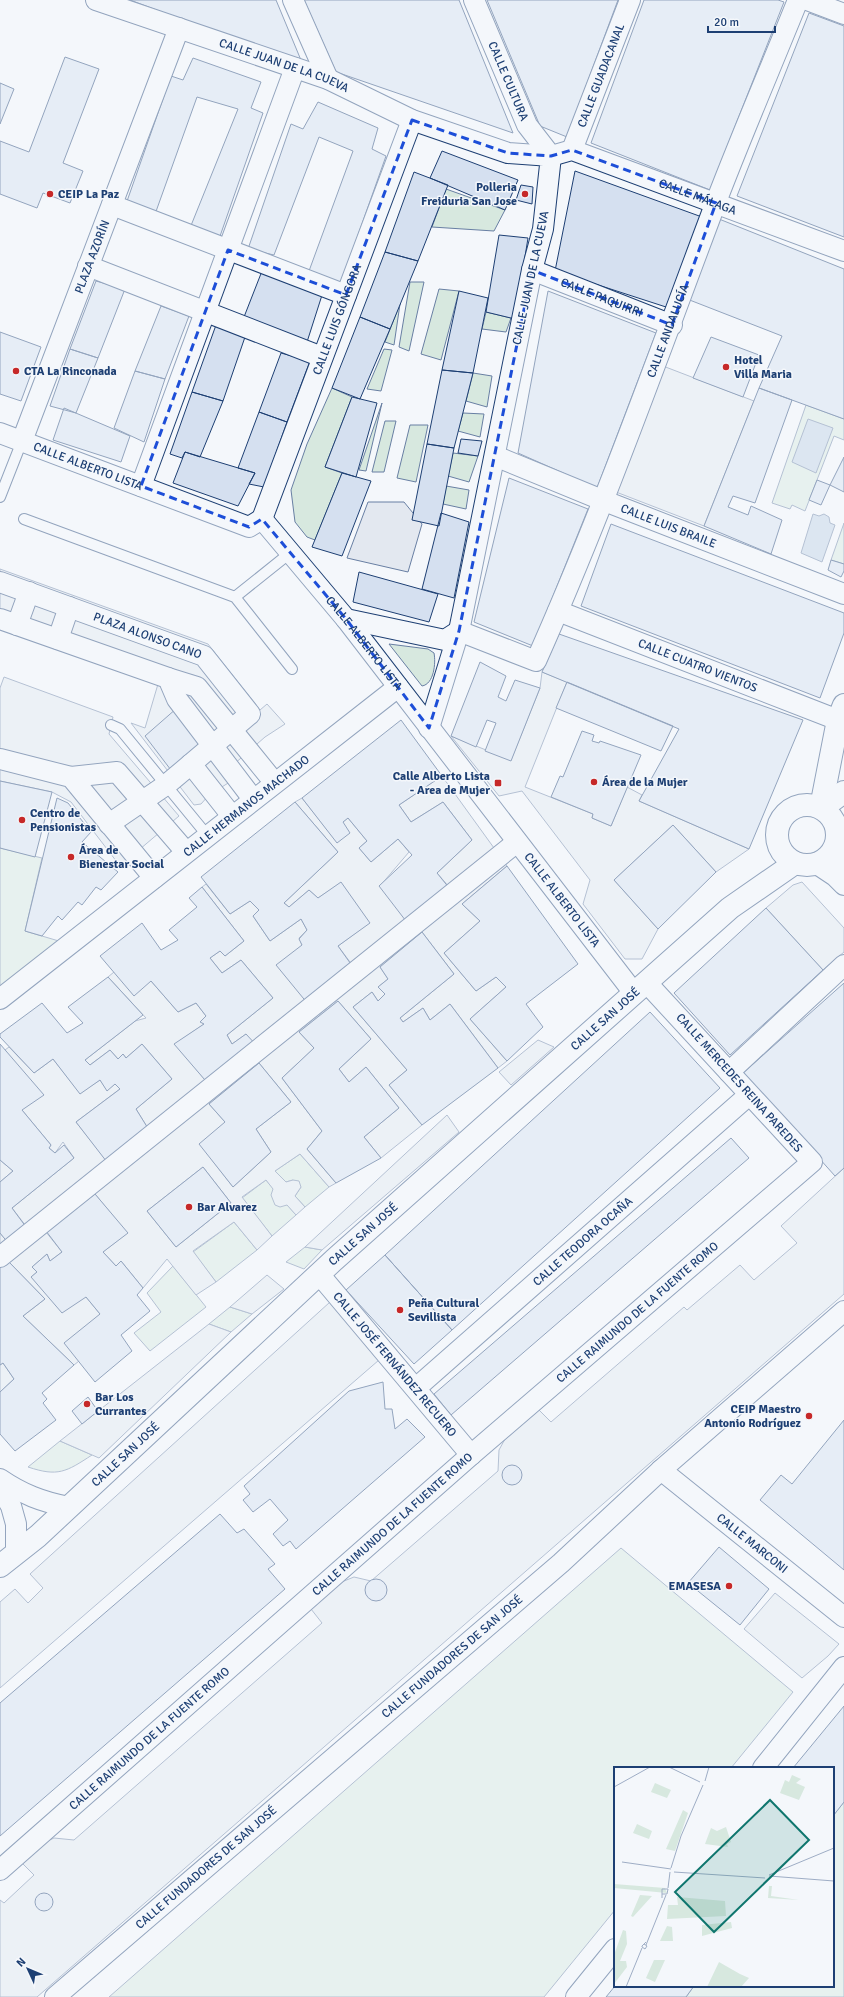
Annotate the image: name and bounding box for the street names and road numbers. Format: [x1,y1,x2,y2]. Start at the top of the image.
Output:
street label: CALLE GUADACANAL [574,21,628,130]
street label: CALLE JUAN DE LA CUEVA [217,35,352,96]
street label: CALLE CULTURA [485,39,532,124]
street label: CALLE MÁLAGA [657,175,739,218]
street label: CALLE JUAN DE LA CUEVA [509,209,553,346]
street label: PLAZA AZORÍN [71,218,113,296]
street label: CALLE LUIS GÓNGORA [309,262,365,377]
street label: CALLE PAQUIRRI [559,275,645,320]
street label: CALLE ANDALUCÍA [644,281,692,380]
street label: CALLE ALBERTO LISTA [31,439,145,494]
street label: CALLE LUIS BRAILE [618,500,719,551]
street label: CALLE ALBERTO LISTA [323,593,406,694]
street label: PLAZA ALONSO CANO [91,609,204,662]
street label: CALLE CUATRO VIENTOS [636,635,760,696]
street label: CALLE HERMANOS MACHADO [180,752,312,860]
street label: CALLE ALBERTO LISTA [521,849,604,951]
street label: CALLE SAN JOSÉ [567,984,643,1054]
street label: CALLE MERCEDES REINA PAREDES [673,1010,806,1156]
street label: CALLE TEODORA OCAÑA [530,1193,636,1289]
street label: CALLE SAN JOSÉ [325,1199,401,1269]
street label: CALLE RAIMUNDO DE LA FUENTE ROMO [553,1238,722,1386]
street label: CALLE JOSÉ FERNÁNDEZ RECUERO [330,1289,460,1440]
street label: CALLE SAN JOSÉ [88,1419,163,1490]
street label: CALLE RAIMUNDO DE LA FUENTE ROMO [309,1449,476,1599]
street label: CALLE MARCONI [714,1510,791,1576]
street label: CALLE FUNDADORES DE SAN JOSÉ [378,1592,526,1721]
street label: CALLE RAIMUNDO DE LA FUENTE ROMO [66,1664,233,1813]
street label: CALLE FUNDADORES DE SAN JOSÉ [132,1803,280,1932]

